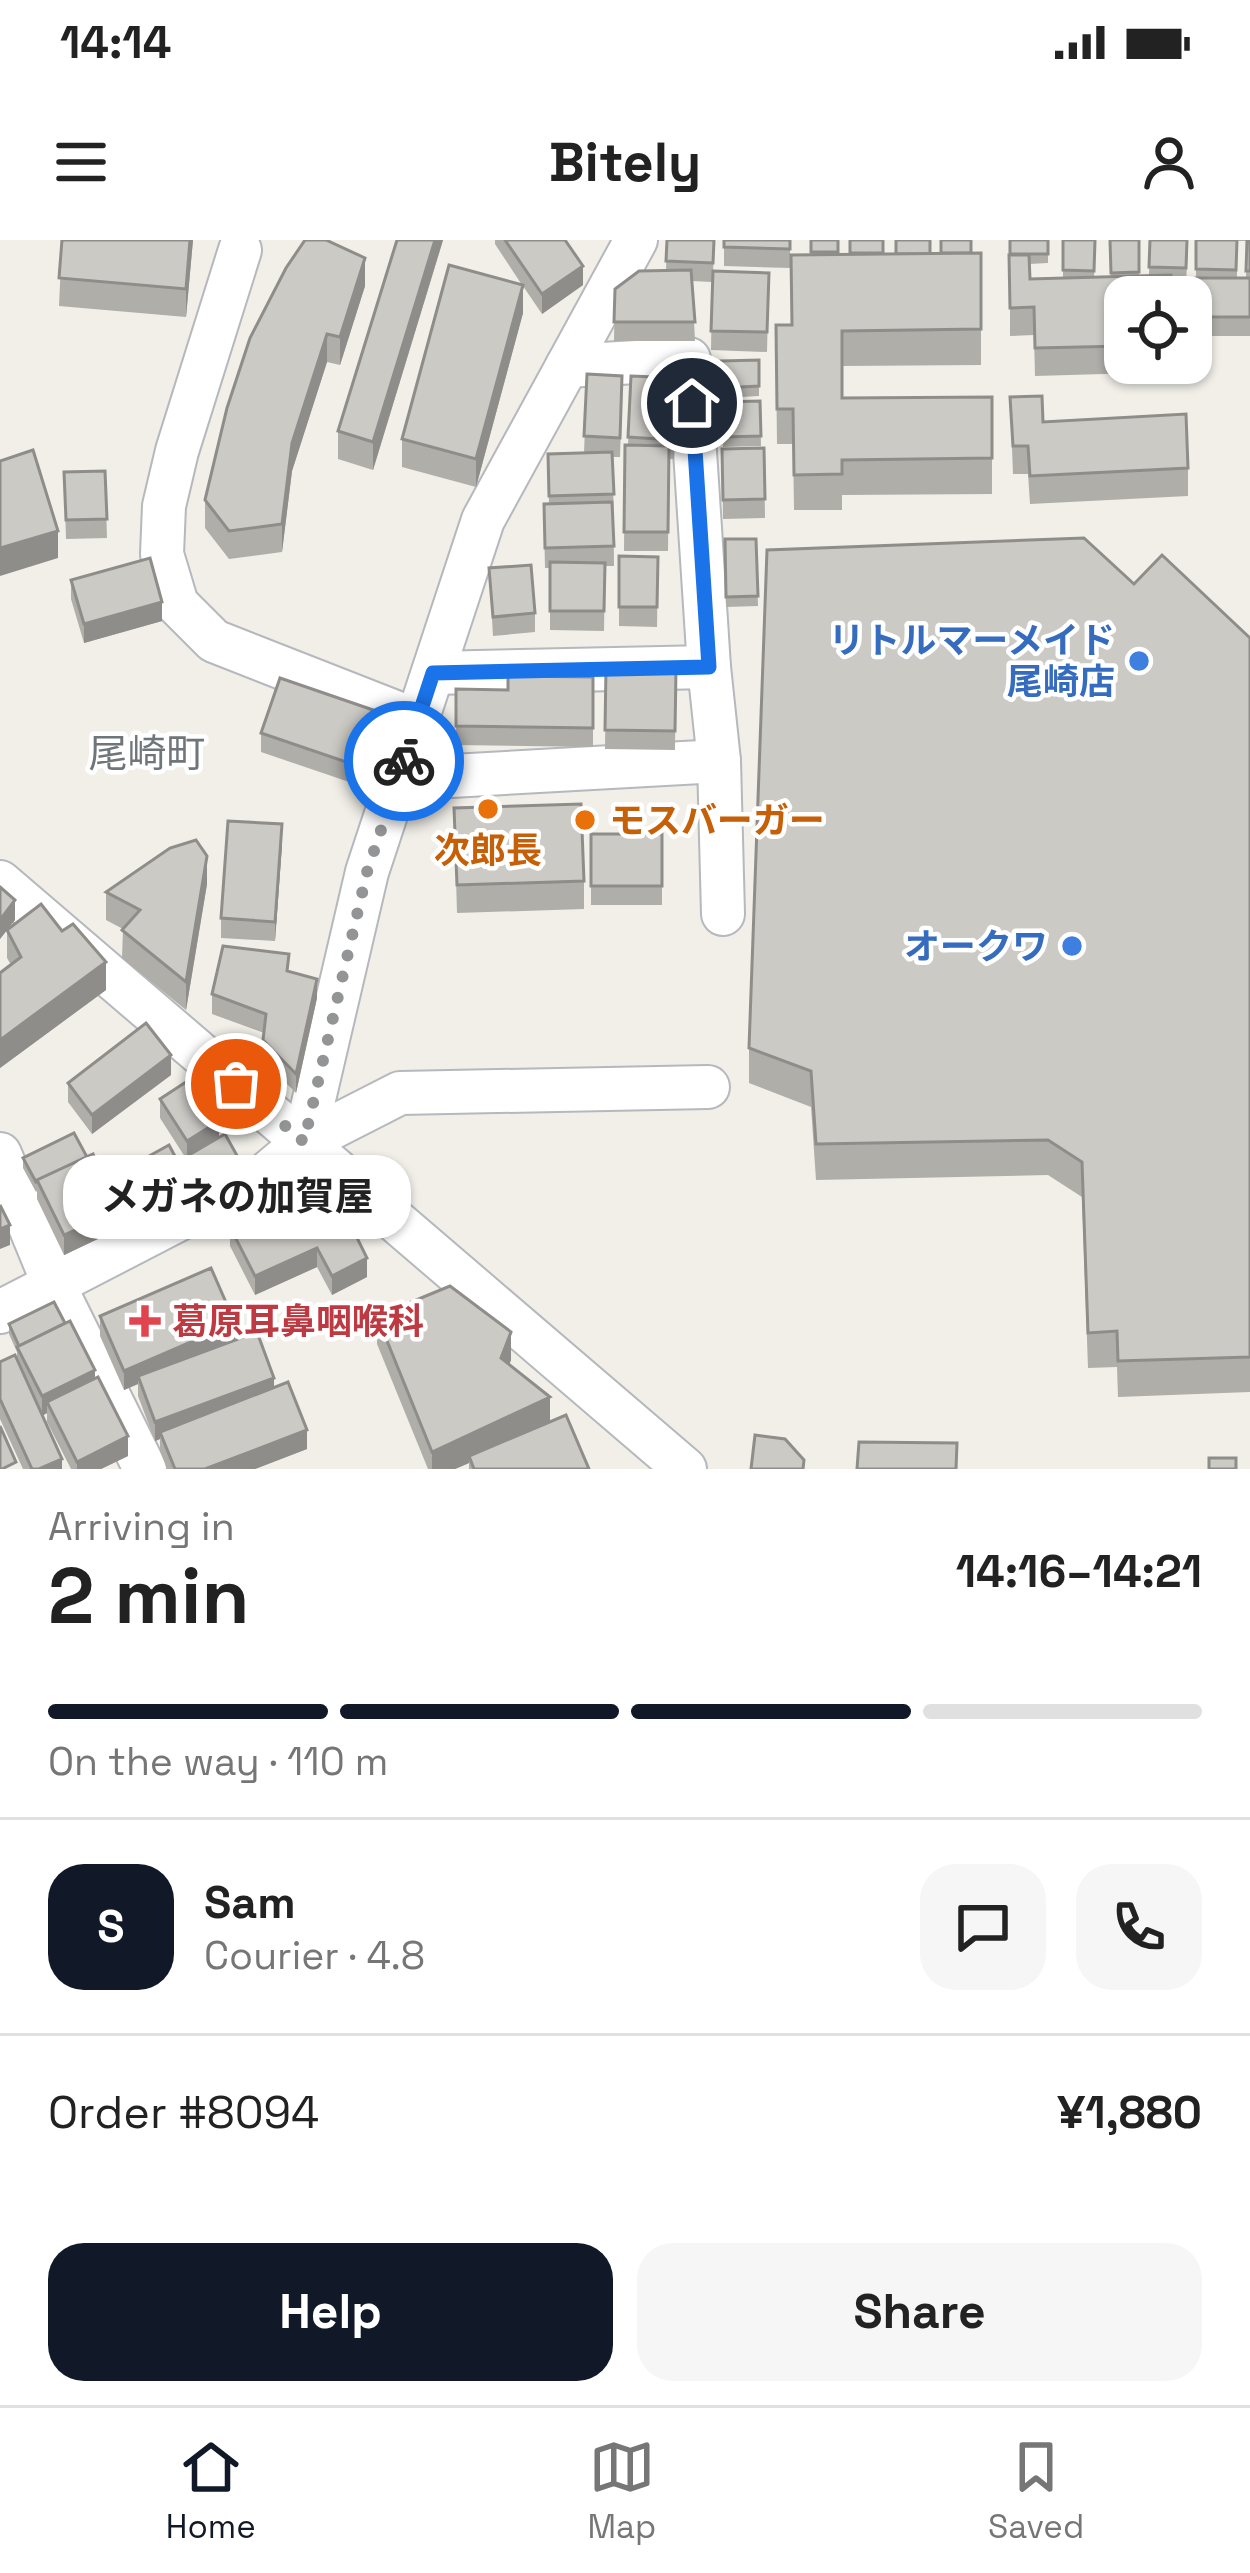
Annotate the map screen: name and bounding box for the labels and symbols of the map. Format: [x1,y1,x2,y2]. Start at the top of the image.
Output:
pin [641,352,743,454]
place label: リトルマーメイド 尾崎店 [828,618,1115,705]
marker: リトルマーメイド 尾崎店 [1126,648,1152,674]
courier [344,701,464,821]
district label: 尾崎町 [88,729,206,778]
marker: 次郎長 [475,796,501,822]
place label: モスバーガー [609,798,825,844]
marker: モスバーガー [572,807,598,833]
place label: 次郎長 [434,828,542,874]
place label: オークワ [904,924,1048,970]
marker: オークワ [1059,933,1085,959]
pin [185,1033,287,1135]
callout: メガネの加賀屋 [62,1156,410,1240]
place label: 葛原耳鼻咽喉科 [172,1299,424,1345]
marker: 葛原耳鼻咽喉科 [129,1305,161,1337]

